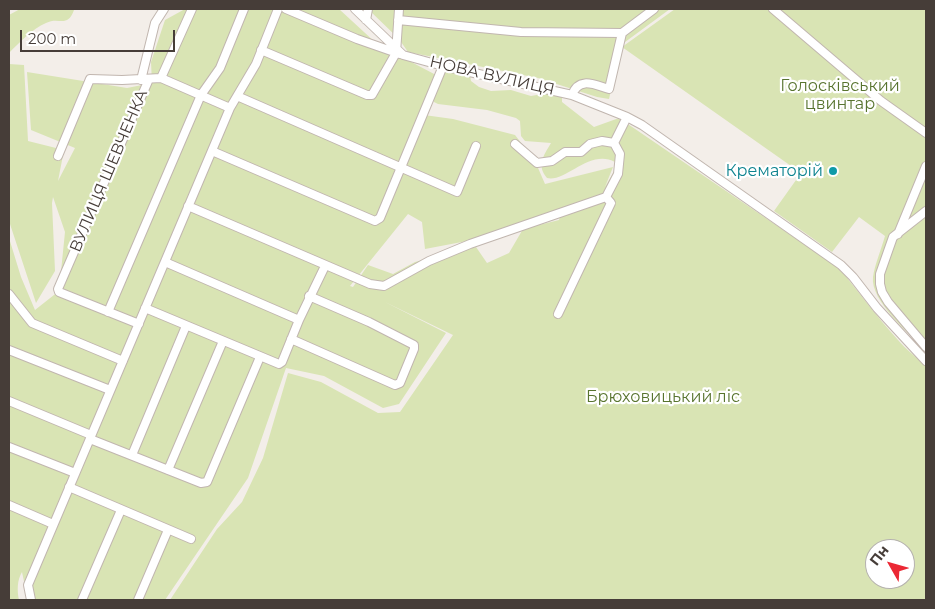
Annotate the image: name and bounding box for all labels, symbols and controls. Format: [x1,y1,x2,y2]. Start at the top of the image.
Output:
scale bar [22,20,178,52]
text: 200 m [28,29,76,48]
street label: НОВА ВУЛИЦЯ [428,52,556,100]
park label: Голосківський цвинтар [780,76,900,114]
street label: ВУЛИЦЯ ШЕВЧЕНКА [66,87,152,255]
place label: Крематорій [725,161,823,181]
marker: Крематорій [827,165,839,177]
park label: Брюховицький ліс [586,387,740,407]
north arrow [865,539,915,589]
text: Пн [865,542,893,569]

